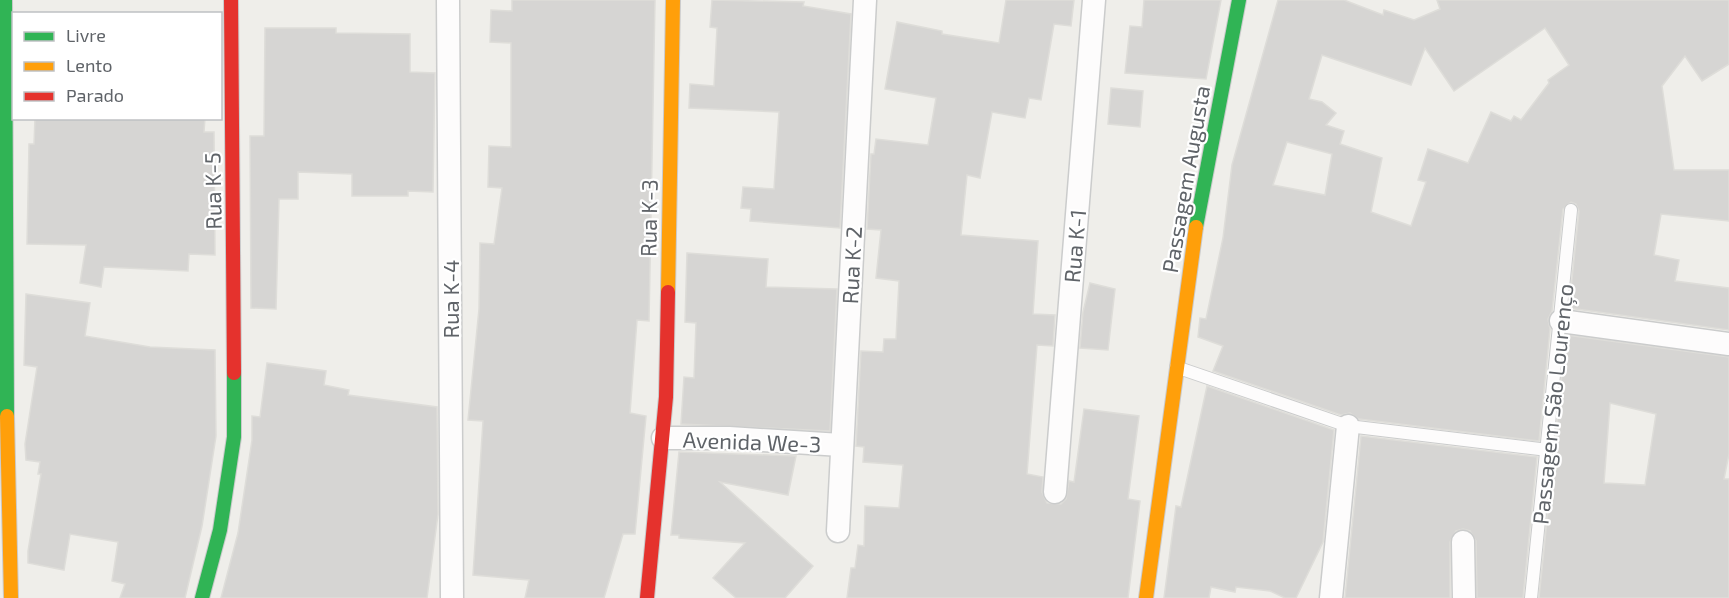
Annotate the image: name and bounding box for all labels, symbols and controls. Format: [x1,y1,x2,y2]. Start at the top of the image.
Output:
legend [12,12,222,120]
text: Livre [66,24,106,46]
text: Lento [66,54,112,76]
street label: Passagem Augusta [1156,83,1214,275]
text: Parado [66,84,124,106]
street label: Rua K-5 [198,152,226,230]
street label: Rua K-3 [634,179,662,257]
street label: Rua K-1 [1058,208,1090,284]
street label: Rua K-2 [836,225,866,305]
street label: Rua K-4 [437,259,463,339]
street label: Passagem São Lourenço [1526,282,1580,526]
street label: Avenida We-3 [682,426,822,456]

